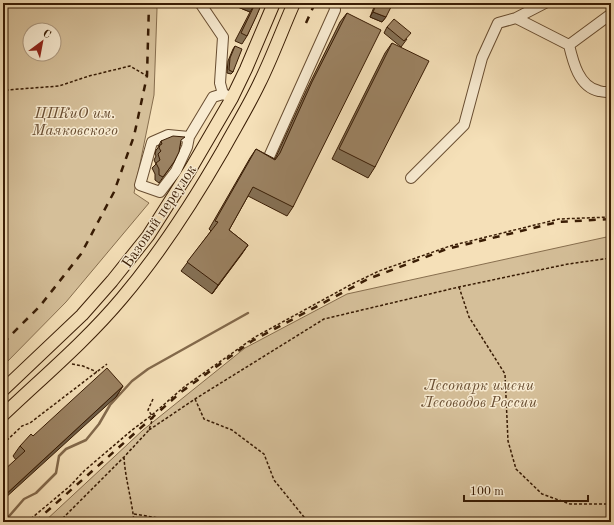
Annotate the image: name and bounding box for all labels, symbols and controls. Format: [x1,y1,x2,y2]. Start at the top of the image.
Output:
north arrow [22,22,62,62]
text: С [41,28,52,41]
park label: ЦПКиО им. Маяковского [31,107,118,139]
street label: Базовый переулок [120,162,200,271]
park label: Лесопарк имени Лесоводов России [421,379,537,411]
scale bar [464,477,588,503]
text: 100 m [470,486,504,498]

